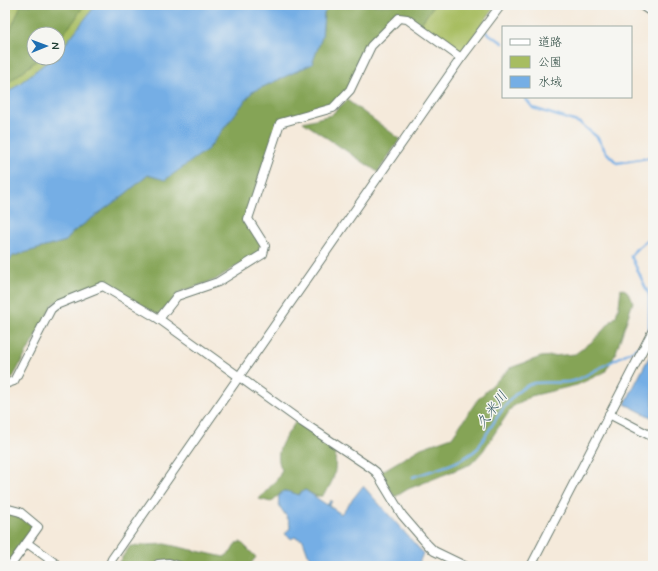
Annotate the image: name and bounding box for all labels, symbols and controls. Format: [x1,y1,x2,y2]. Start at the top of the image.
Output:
north arrow [26,26,66,66]
legend [502,26,632,98]
text: 道路 [538,35,562,51]
text: N [48,42,62,50]
text: 公園 [538,55,562,71]
text: 水域 [538,75,562,91]
water label: 久米川 [472,388,512,432]

